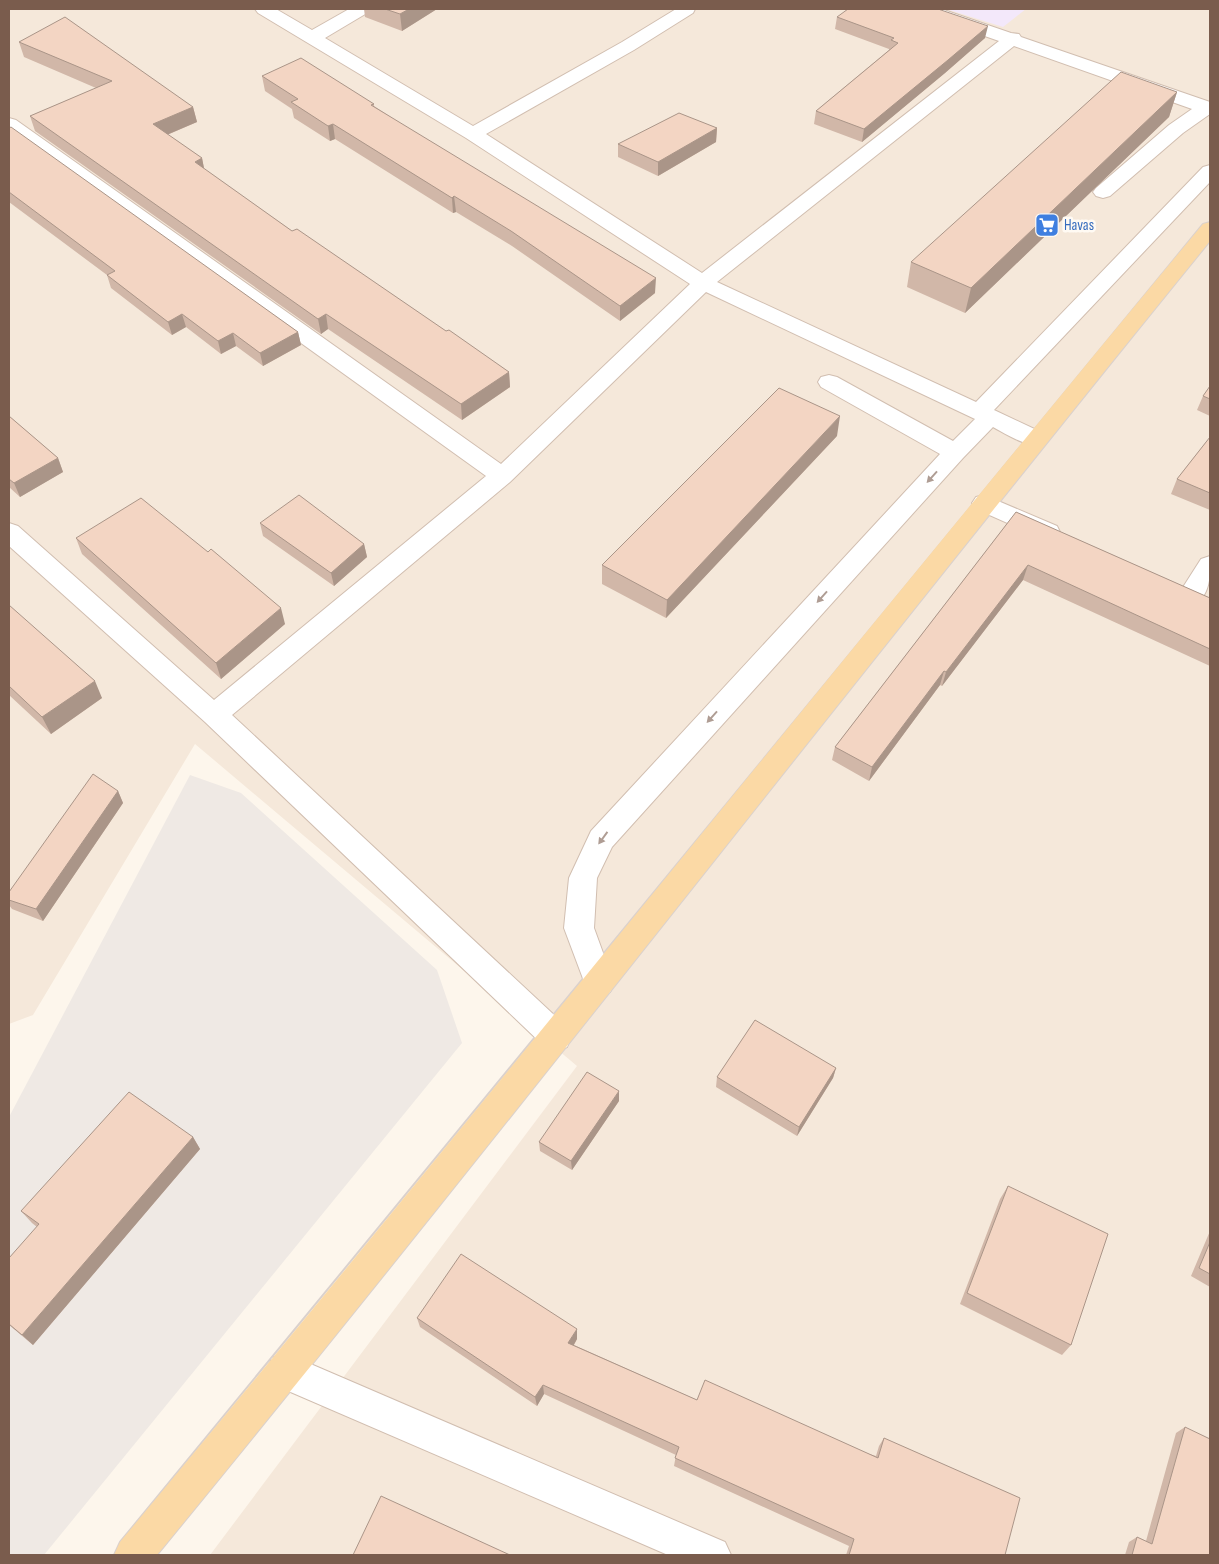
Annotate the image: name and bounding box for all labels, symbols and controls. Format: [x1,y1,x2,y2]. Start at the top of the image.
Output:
supermarket icon: Havas [1034,212,1060,238]
place label: Havas [1064,216,1094,235]
one-way arrow [926,471,938,483]
one-way arrow [816,591,828,603]
one-way arrow [706,711,718,723]
one-way arrow [598,831,609,844]

